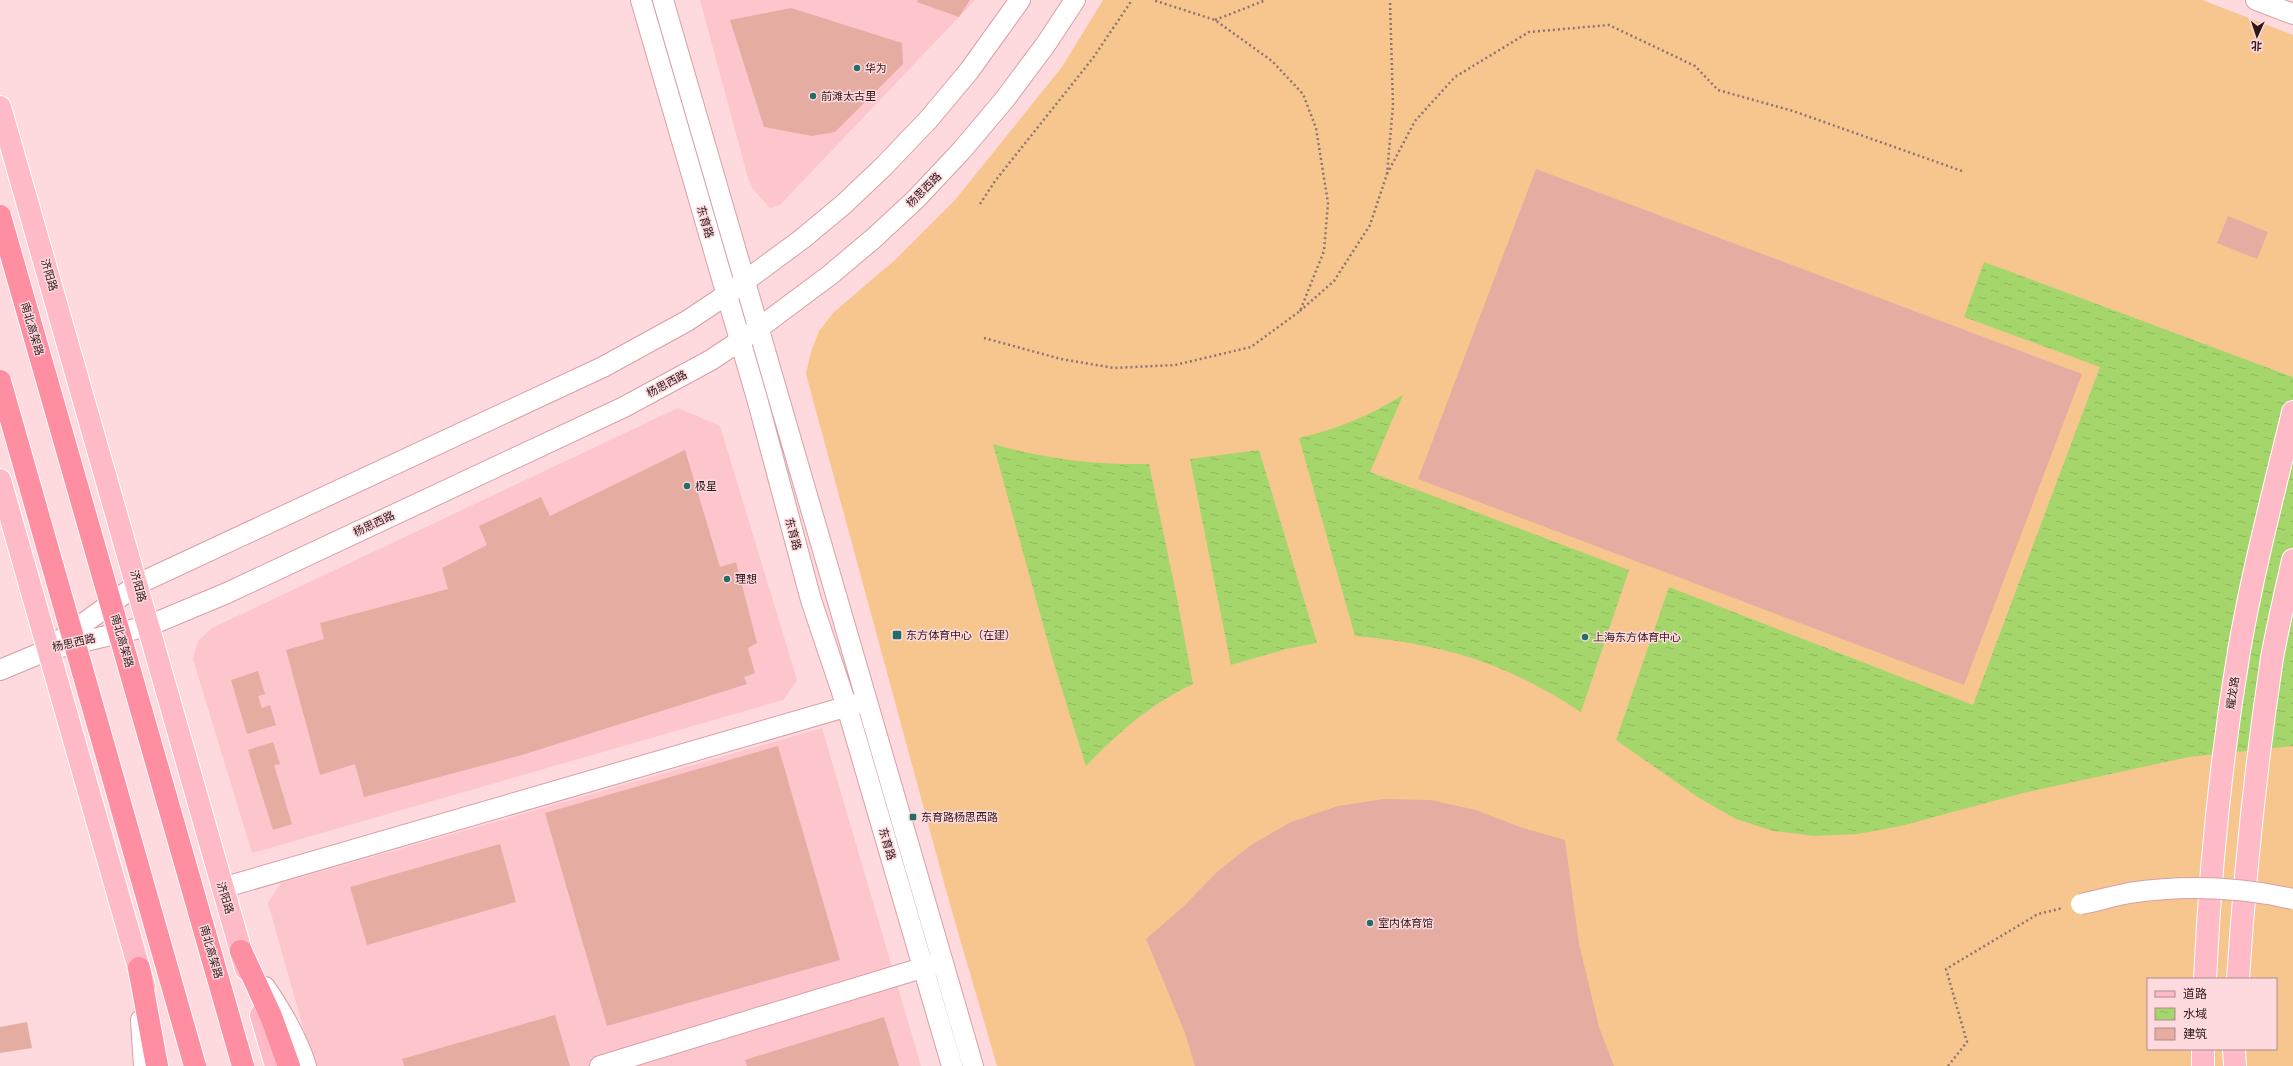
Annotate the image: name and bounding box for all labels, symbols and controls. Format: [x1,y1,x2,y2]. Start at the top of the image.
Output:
north arrow [2237,16,2277,56]
text: 北 [2251,39,2262,52]
place label: 华为 [865,62,887,75]
marker: 华为 [852,63,862,73]
place label: 前滩太古里 [821,90,876,103]
marker: 前滩太古里 [808,91,818,101]
street label: 杨思西路 [904,170,944,210]
street label: 东育路 [694,204,716,240]
street label: 济阳路 [38,257,60,293]
street label: 南北高架路 [18,301,46,357]
street label: 杨思西路 [645,368,689,400]
place label: 极星 [695,480,717,493]
marker: 极星 [682,481,692,491]
street label: 杨思西路 [351,509,397,539]
street label: 东育路 [782,516,804,552]
street label: 济阳路 [127,568,149,604]
place label: 理想 [735,573,757,586]
marker: 理想 [722,574,732,584]
street label: 南北高架路 [108,613,136,669]
marker: 东方体育中心（在建） [891,629,903,641]
place label: 东方体育中心（在建） [906,629,1016,642]
place label: 上海东方体育中心 [1593,631,1681,644]
street label: 杨思西路 [51,632,97,654]
marker: 上海东方体育中心 [1580,632,1590,642]
street label: 耀龙路 [2224,676,2242,710]
place label: 东育路杨思西路 [921,811,998,824]
marker: 东育路杨思西路 [908,812,918,822]
street label: 东育路 [876,826,898,862]
street label: 济阳路 [214,880,236,916]
place label: 室内体育馆 [1378,917,1433,930]
marker: 室内体育馆 [1365,918,1375,928]
street label: 南北高架路 [197,924,225,980]
legend [2147,978,2277,1050]
text: 道路 [2183,987,2207,1001]
text: 水域 [2183,1007,2207,1021]
text: 建筑 [2183,1027,2207,1041]

